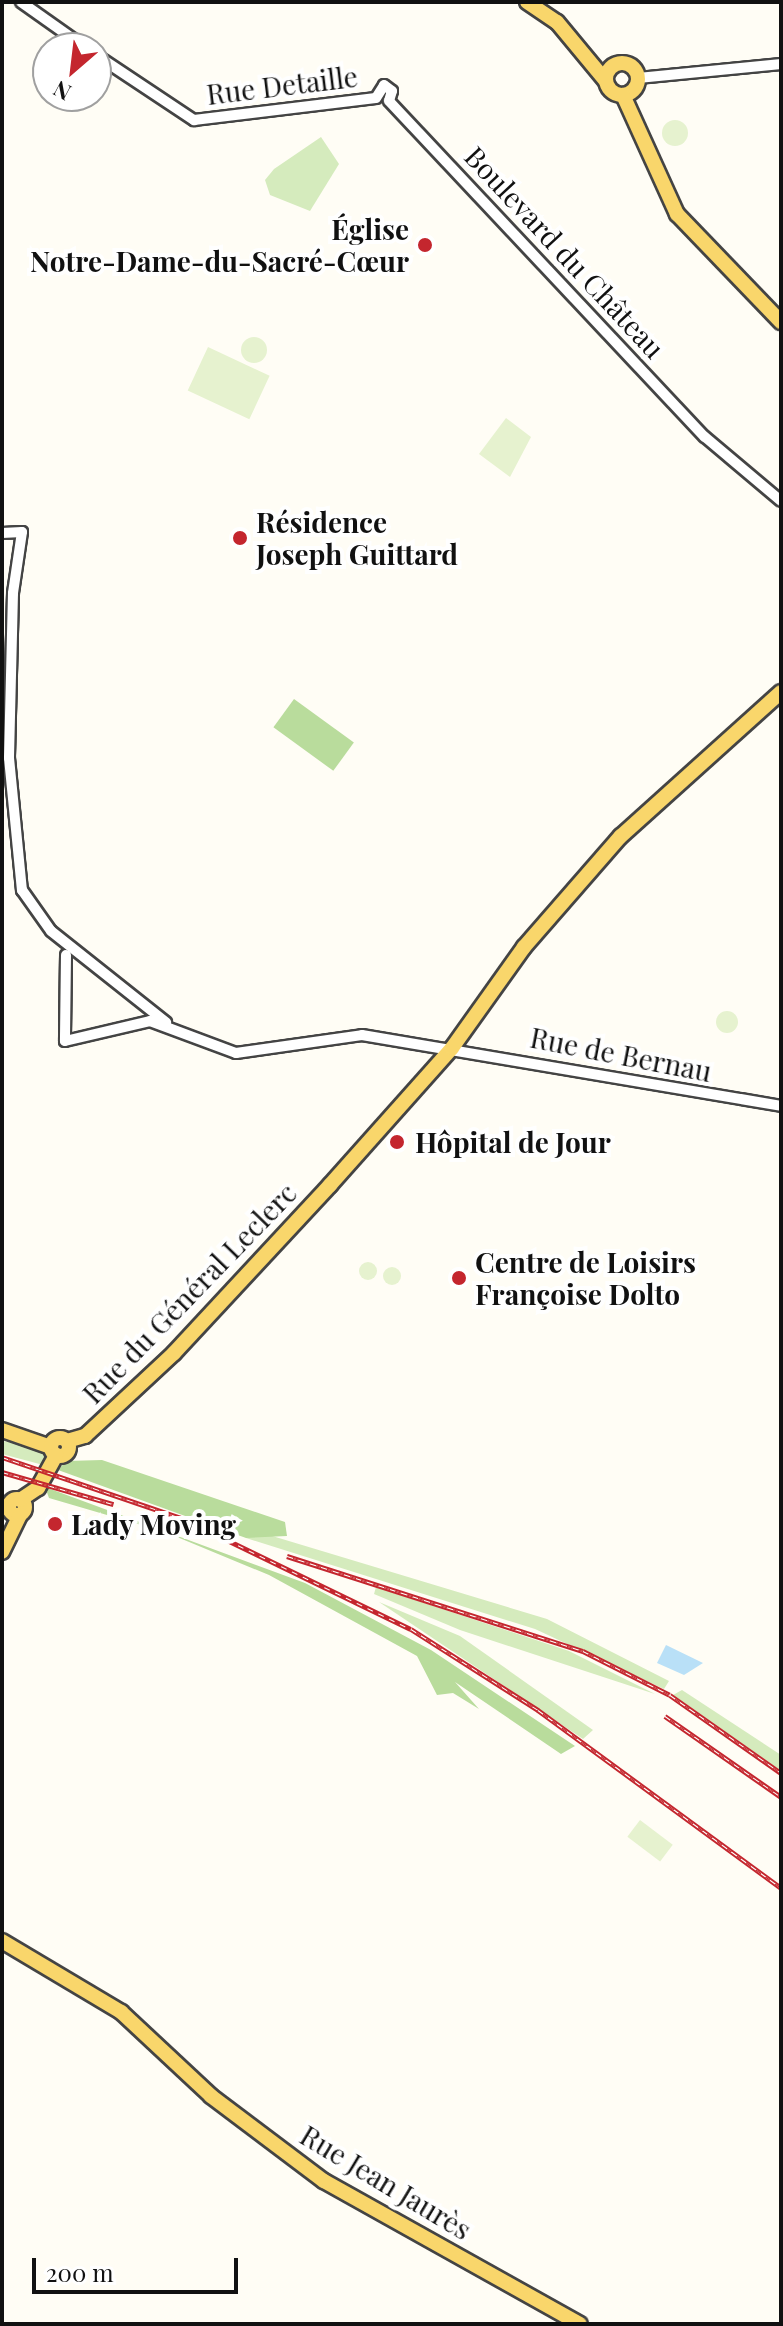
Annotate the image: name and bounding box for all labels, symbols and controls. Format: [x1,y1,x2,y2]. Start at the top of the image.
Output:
north arrow [32,32,112,112]
street label: Rue Detaille [205,59,359,111]
text: N [48,74,76,108]
street label: Boulevard du Château [458,139,672,365]
place label: Église Notre-Dame-du-Sacré-Cœur [30,212,409,278]
marker: Église Notre-Dame-du-Sacré-Cœur [416,236,434,254]
place label: Résidence Joseph Guittard [256,505,458,571]
marker: Résidence Joseph Guittard [231,529,249,547]
street label: Rue de Bernau [528,1020,714,1088]
place label: Hôpital de Jour [415,1125,611,1159]
marker: Hôpital de Jour [386,1131,408,1153]
street label: Rue du Général Leclerc [75,1176,303,1410]
place label: Centre de Loisirs Françoise Dolto [475,1245,696,1311]
marker: Centre de Loisirs Françoise Dolto [450,1269,468,1287]
place label: Lady Moving [71,1507,237,1541]
marker: Lady Moving [46,1515,64,1533]
street label: Rue Jean Jaurès [295,2118,477,2246]
scale bar [36,2242,242,2292]
text: 200 m [46,2256,114,2288]

